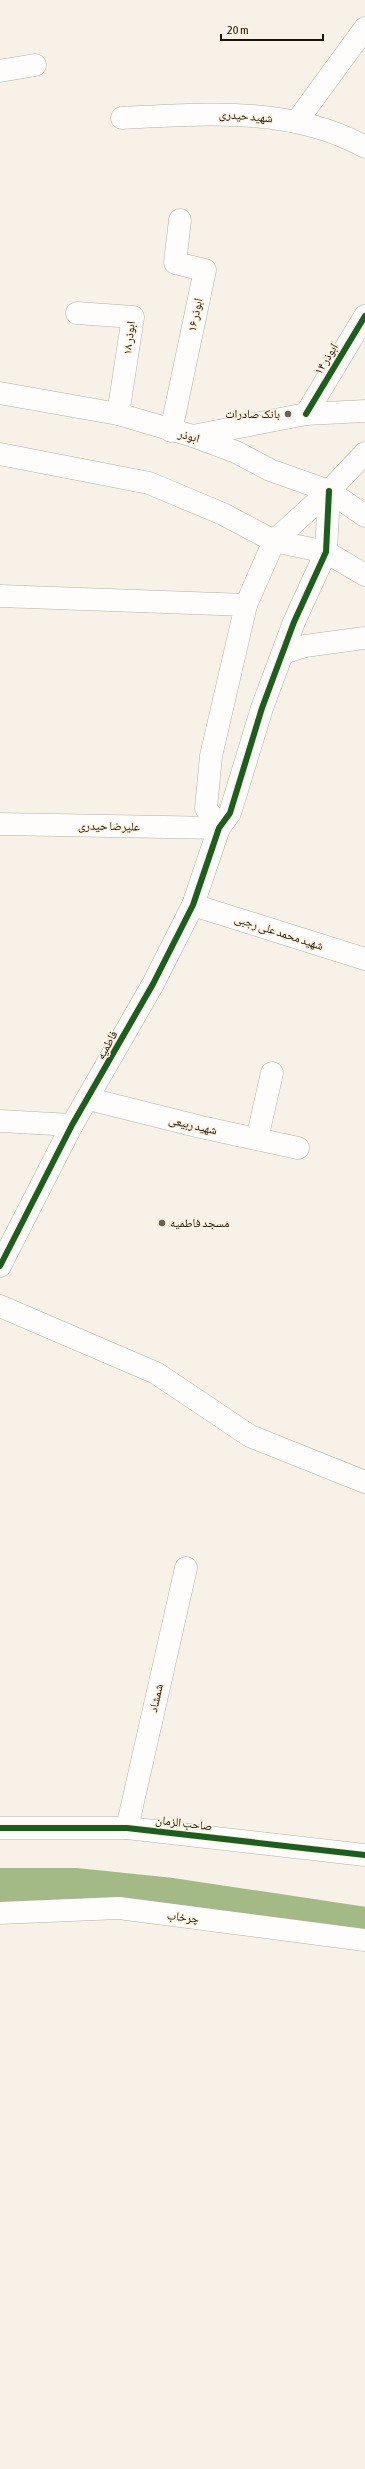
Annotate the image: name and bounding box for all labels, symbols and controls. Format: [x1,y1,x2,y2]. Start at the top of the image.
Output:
scale bar [221,16,323,42]
text: 20 m [227,23,249,37]
street label: شهید حیدری [219,107,274,126]
street label: ابوذر ۱۶ [185,297,206,333]
street label: ابوذر ۱۸ [120,320,138,356]
street label: ابوذر ۱۴ [311,341,341,377]
place label: بانک صادرات [225,407,280,421]
marker: بانک صادرات [283,409,293,419]
street label: ابوذر [176,426,201,446]
street label: علیرضا حیدری [78,818,140,834]
street label: شهید محمد علی رجبی [233,911,325,953]
street label: فاطمیه [93,1028,121,1062]
street label: شهید ربیعی [167,1113,219,1138]
place label: مسجد فاطمیه [170,1216,229,1230]
marker: مسجد فاطمیه [157,1218,167,1228]
street label: شمشاد [146,1682,166,1714]
street label: صاحب الزمان [155,1813,213,1834]
street label: چرخاب [166,1908,200,1926]

